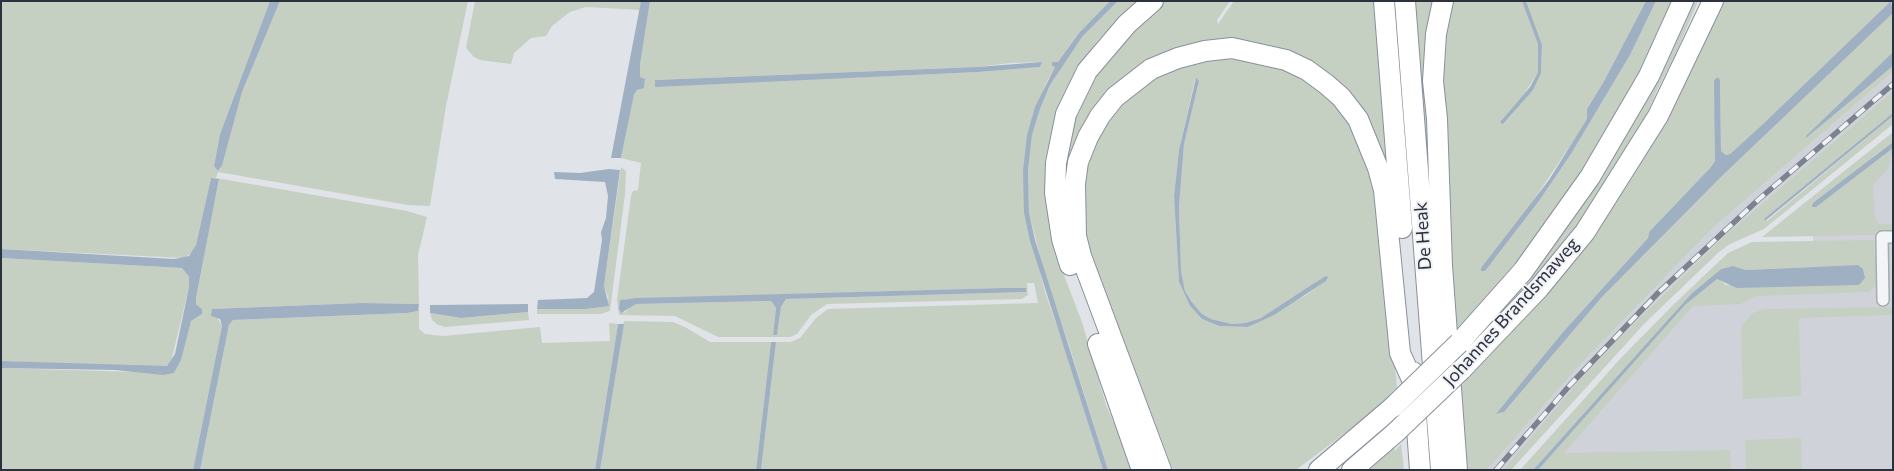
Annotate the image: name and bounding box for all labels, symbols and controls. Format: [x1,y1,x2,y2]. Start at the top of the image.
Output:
street label: De Heak [1410,201,1436,271]
street label: Johannes Brandsmaweg [1439,233,1583,391]

